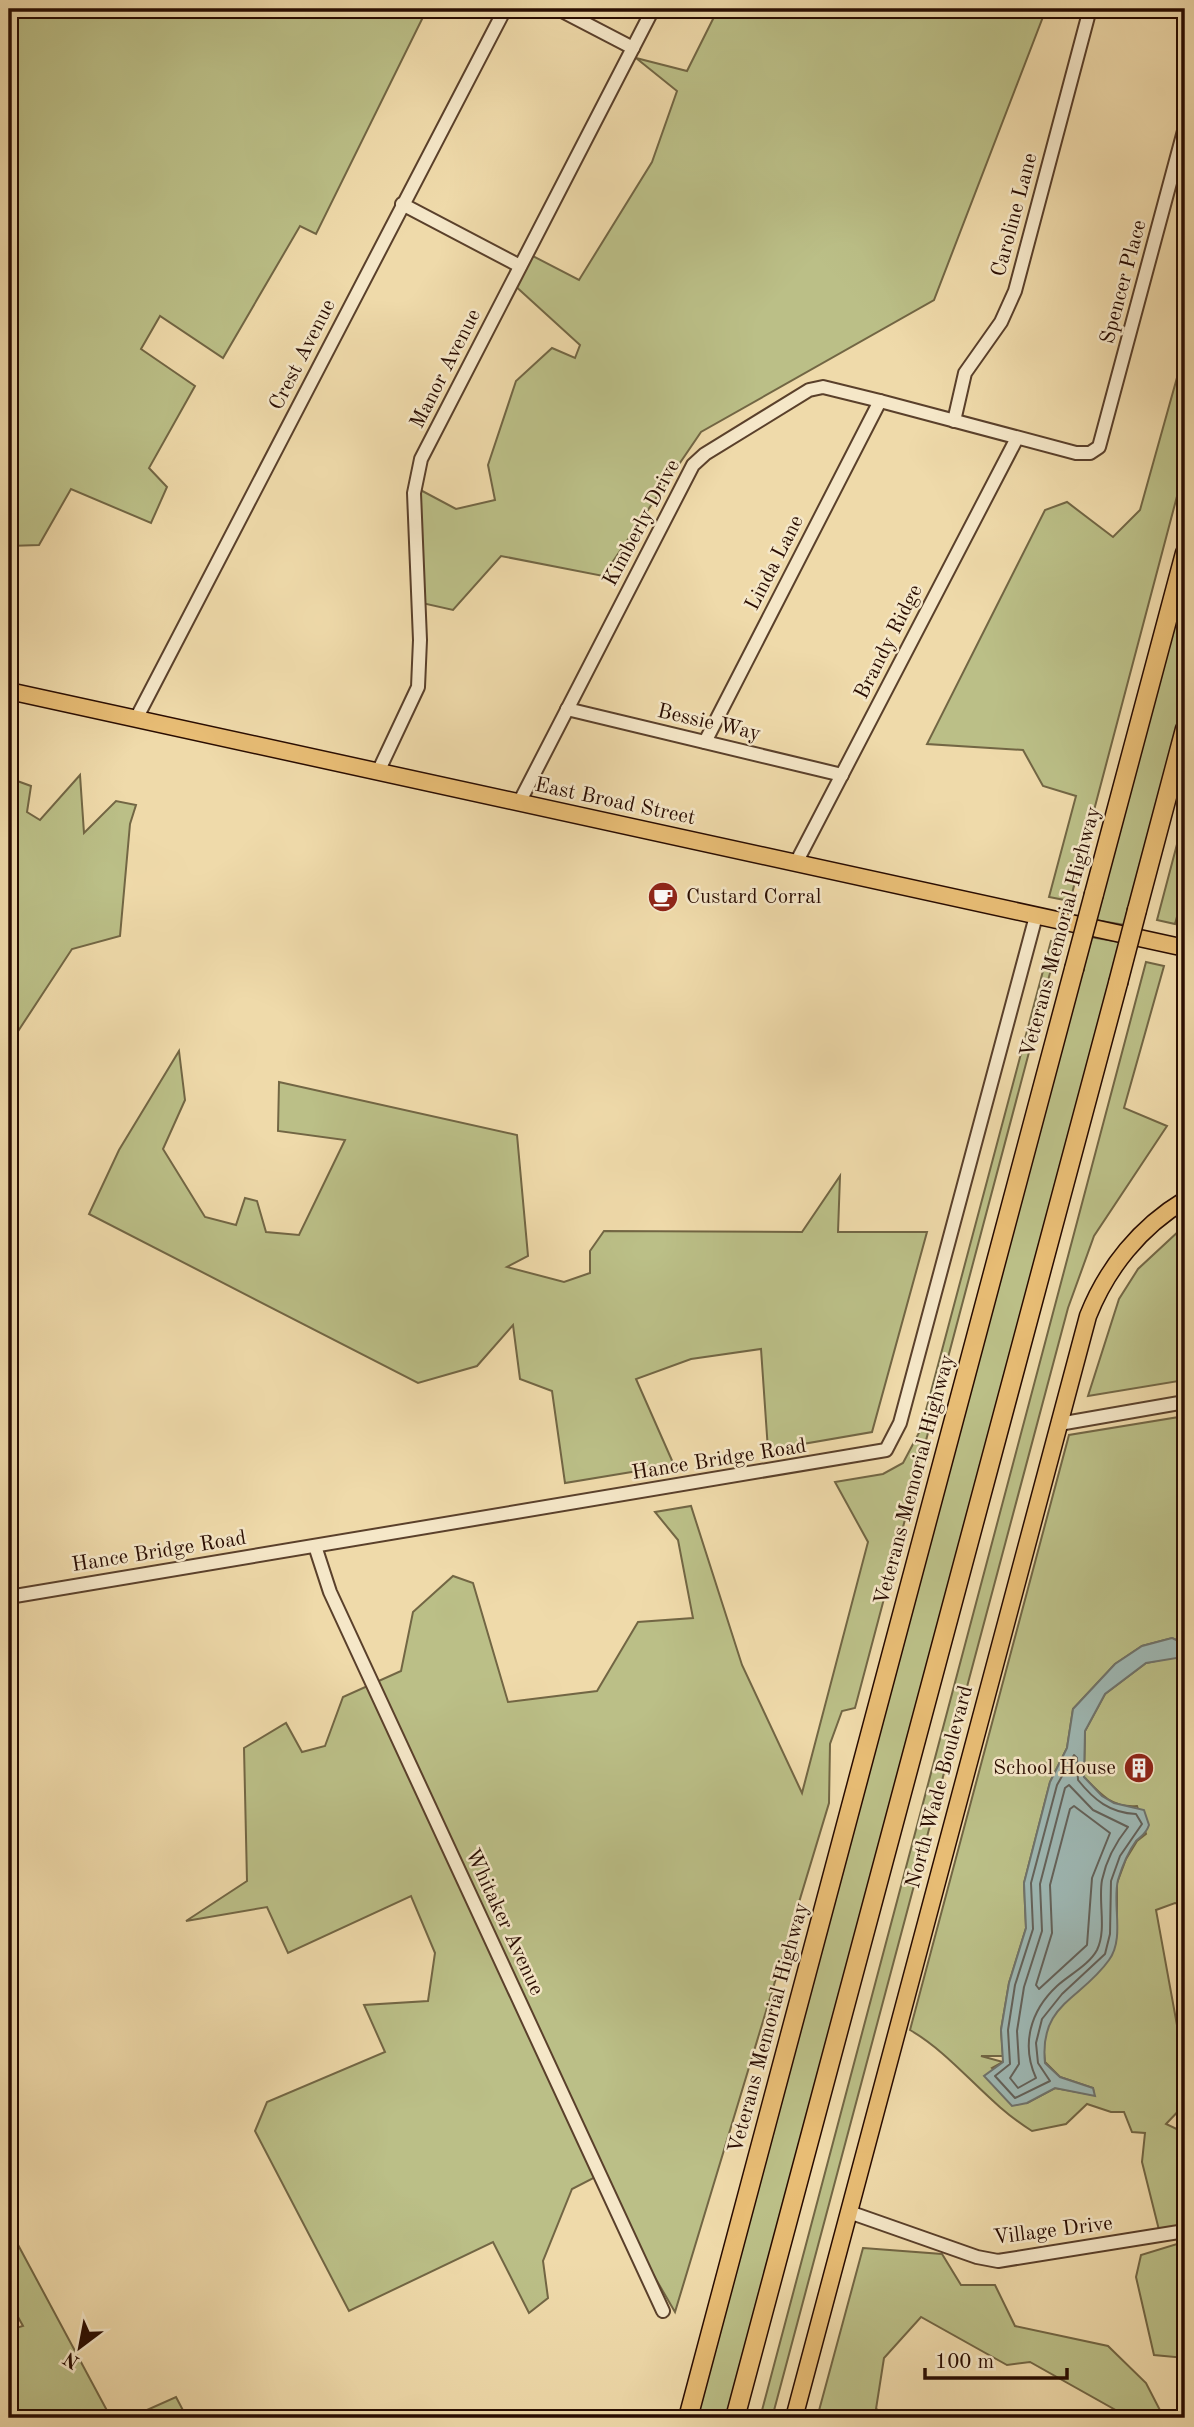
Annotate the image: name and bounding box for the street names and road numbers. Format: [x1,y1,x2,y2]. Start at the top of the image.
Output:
street label: Caroline Lane [988,151,1042,279]
street label: Spencer Place [1097,218,1151,346]
street label: Crest Avenue [266,296,340,414]
street label: Manor Avenue [407,306,485,432]
street label: Kimberly Drive [600,456,684,590]
street label: Linda Lane [742,512,808,614]
street label: Brandy Ridge [851,581,927,703]
street label: Bessie Way [655,701,763,745]
street label: East Broad Street [533,775,697,829]
street label: Veterans Memorial Highway [1017,804,1105,1060]
street label: Veterans Memorial Highway [871,1352,959,1608]
street label: Hance Bridge Road [630,1436,808,1484]
street label: Hance Bridge Road [70,1528,248,1576]
street label: North Wade Boulevard [903,1683,977,1891]
street label: Whitaker Avenue [461,1846,547,1998]
street label: Veterans Memorial Highway [725,1900,813,2156]
street label: Village Drive [992,2213,1114,2249]

